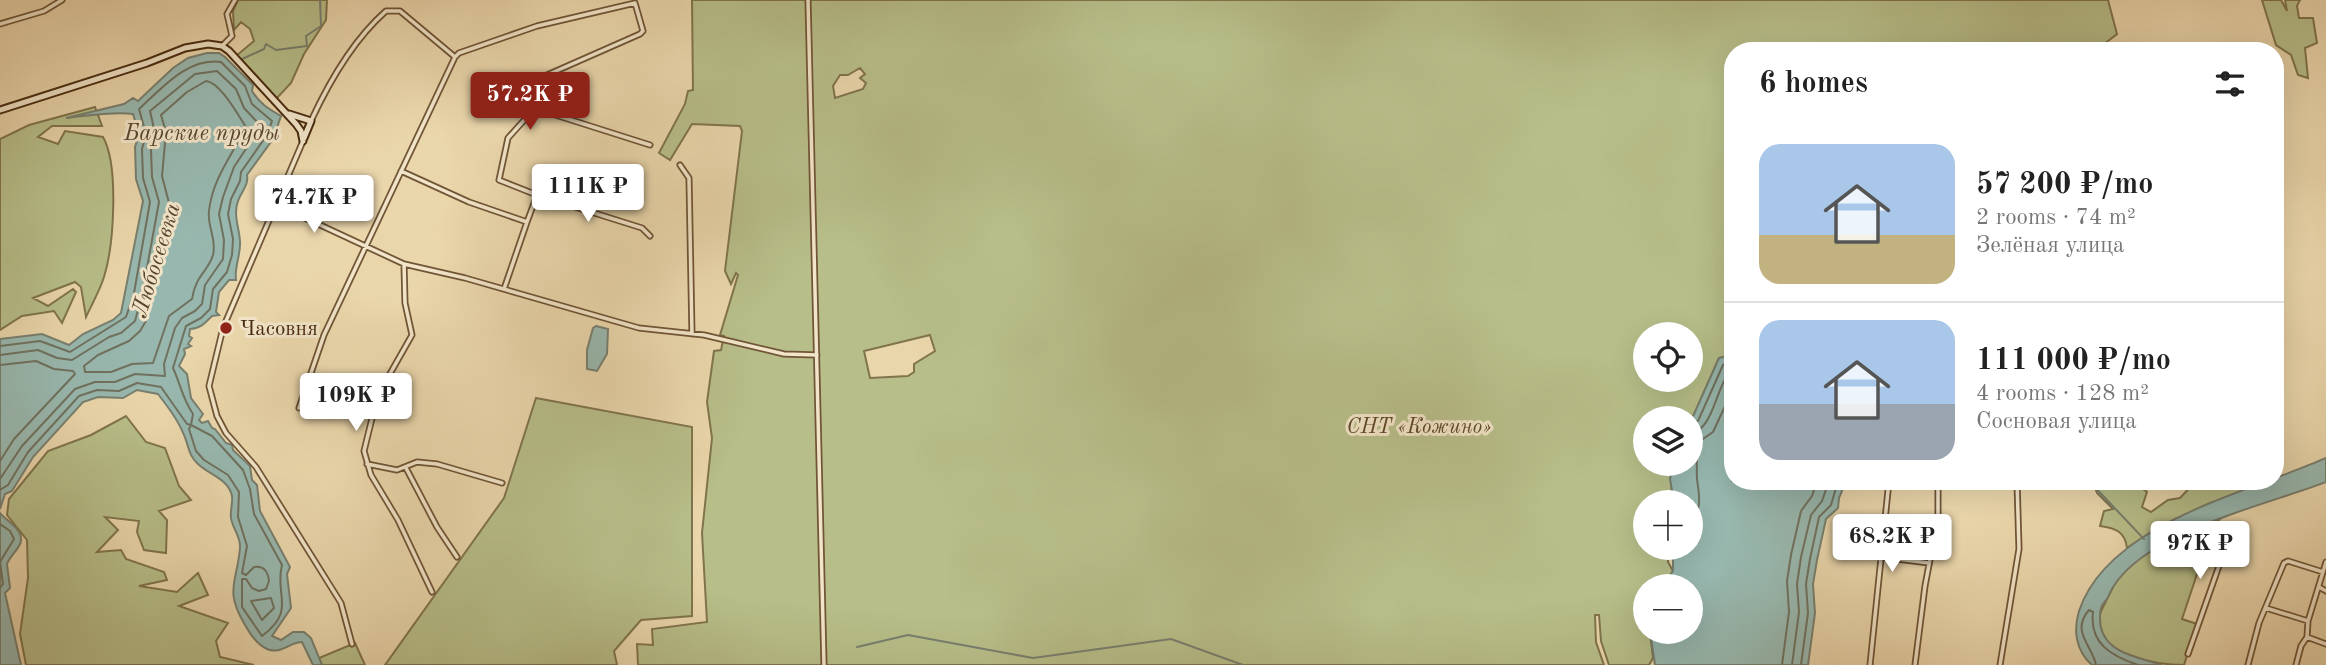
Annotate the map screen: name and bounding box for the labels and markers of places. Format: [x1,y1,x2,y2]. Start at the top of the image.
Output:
pin: 57.2K ₽ [465,72,595,132]
pin: 111K ₽ [531,164,645,224]
pin: 74.7K ₽ [249,176,379,235]
place label: Часовня [240,319,318,340]
marker: Часовня [218,320,234,336]
pin: 109K ₽ [299,374,413,433]
pin: 68.2K ₽ [1827,514,1957,574]
pin: 97K ₽ [2151,522,2249,581]

